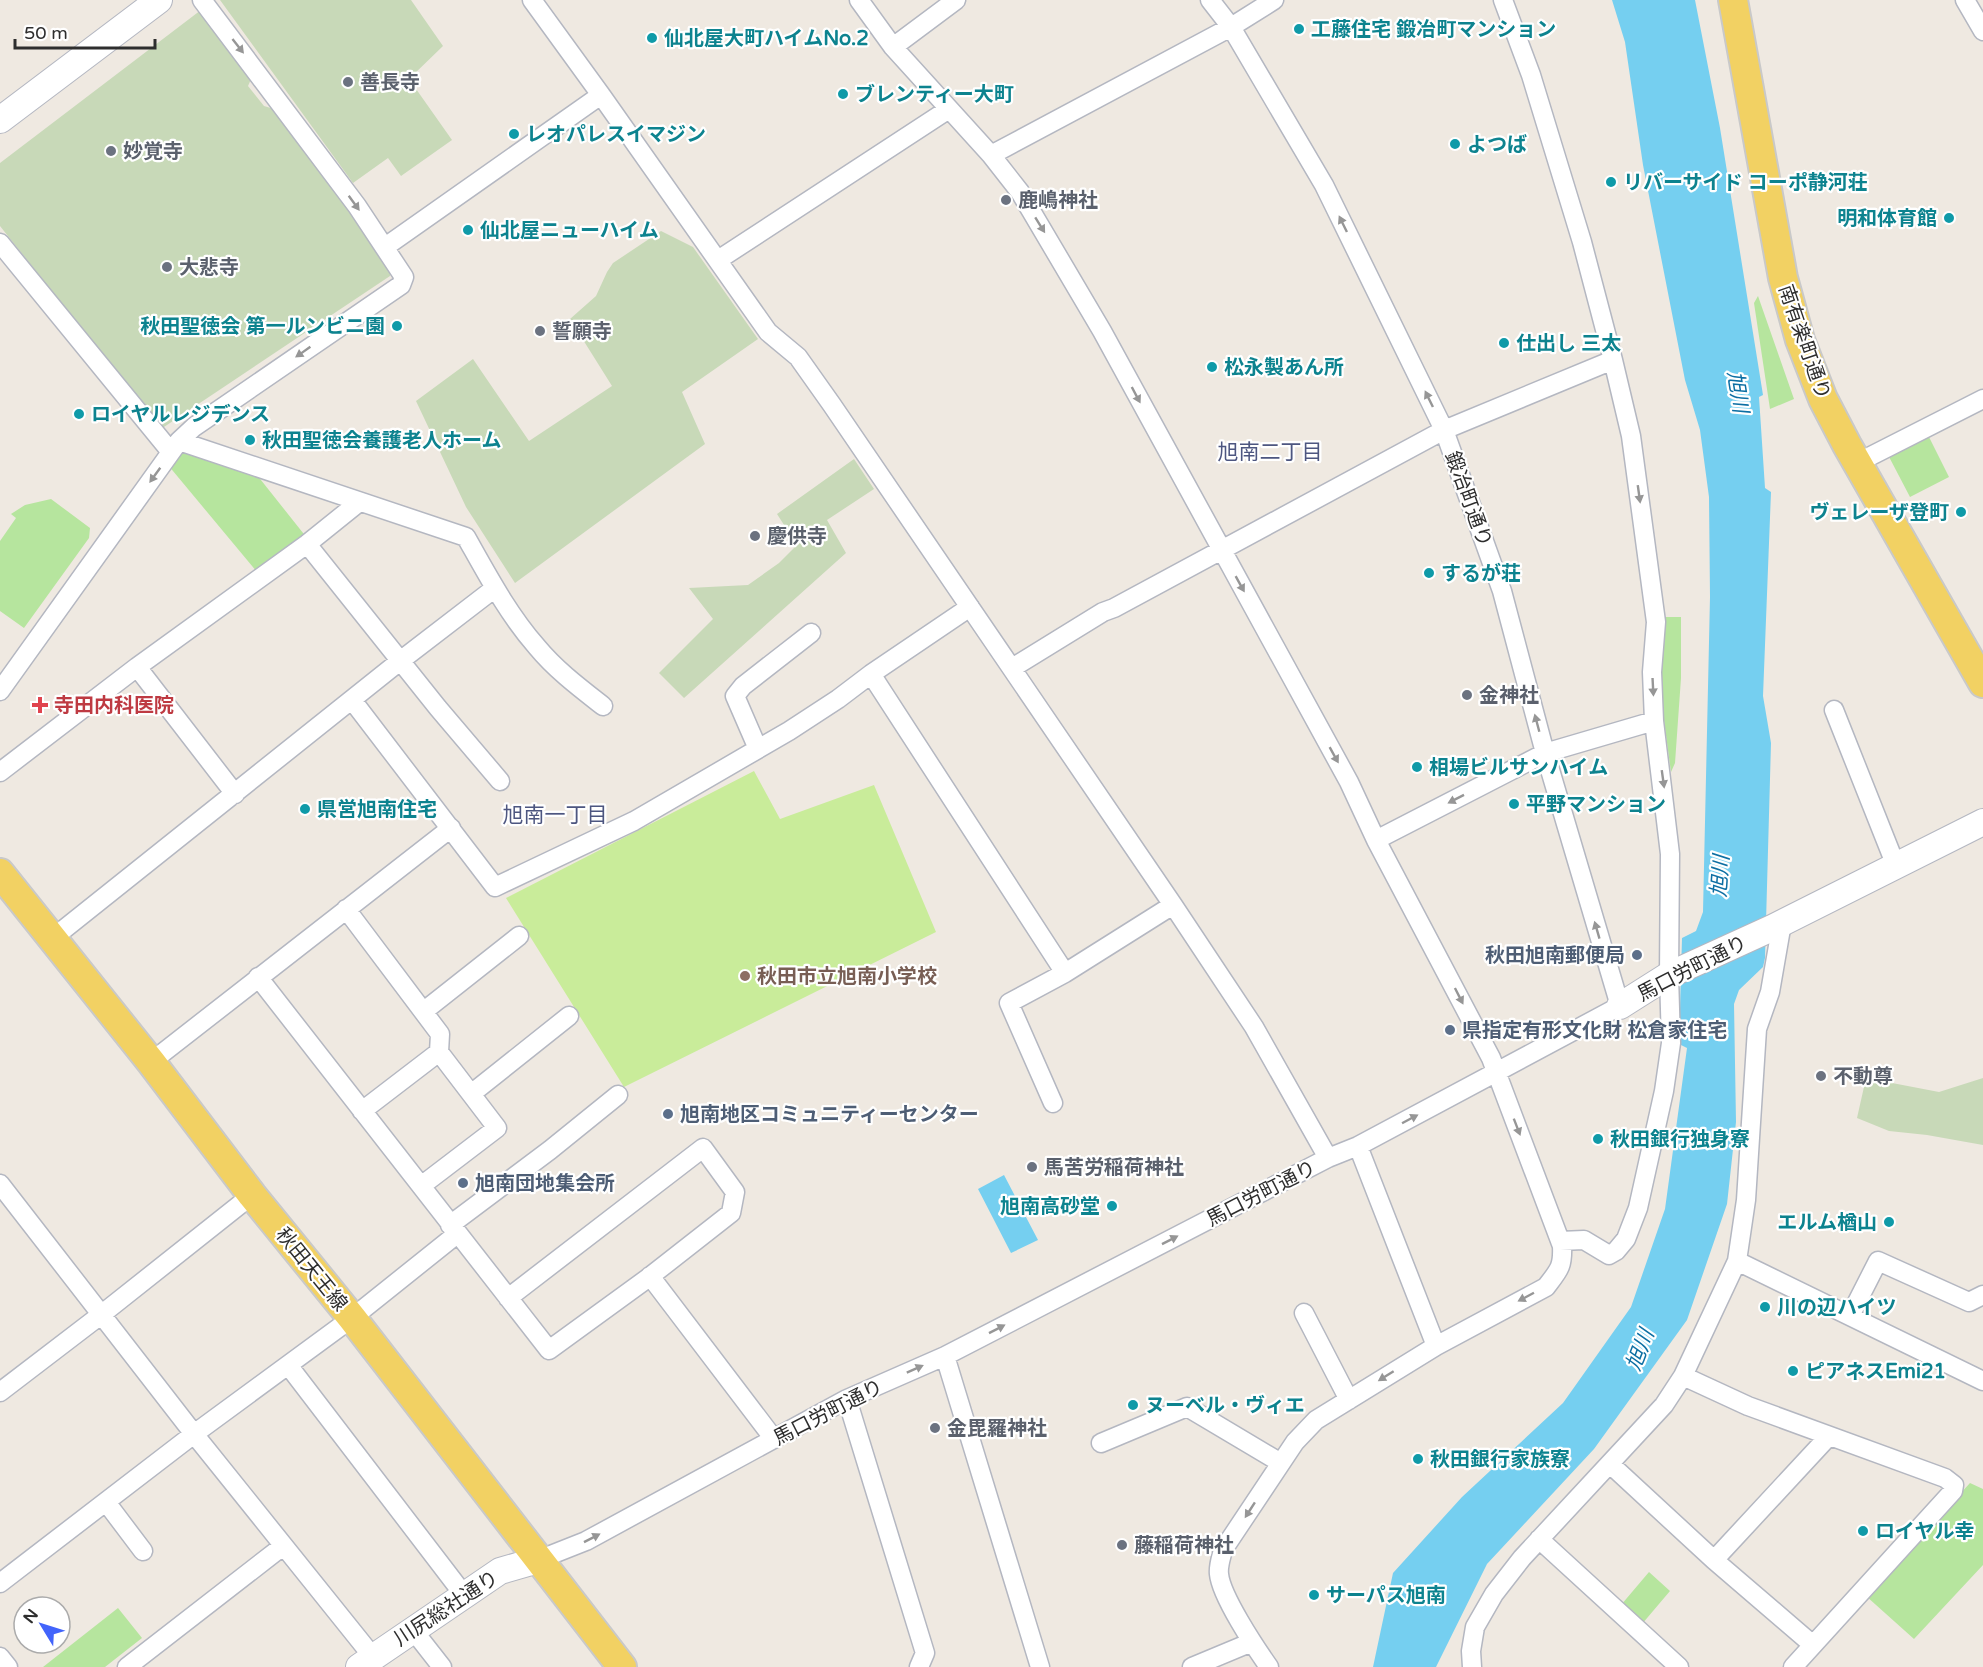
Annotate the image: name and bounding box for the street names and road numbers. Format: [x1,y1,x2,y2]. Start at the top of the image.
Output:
street label: 南有楽町通り [1773,282,1835,403]
street label: 鍛冶町通り [1440,448,1496,550]
street label: 馬口労町通り [1634,931,1751,1007]
street label: 馬口労町通り [1203,1156,1320,1232]
street label: 秋田天王線 [270,1223,352,1316]
street label: 馬口労町通り [770,1375,887,1451]
street label: 川尻総社通り [390,1566,503,1652]

